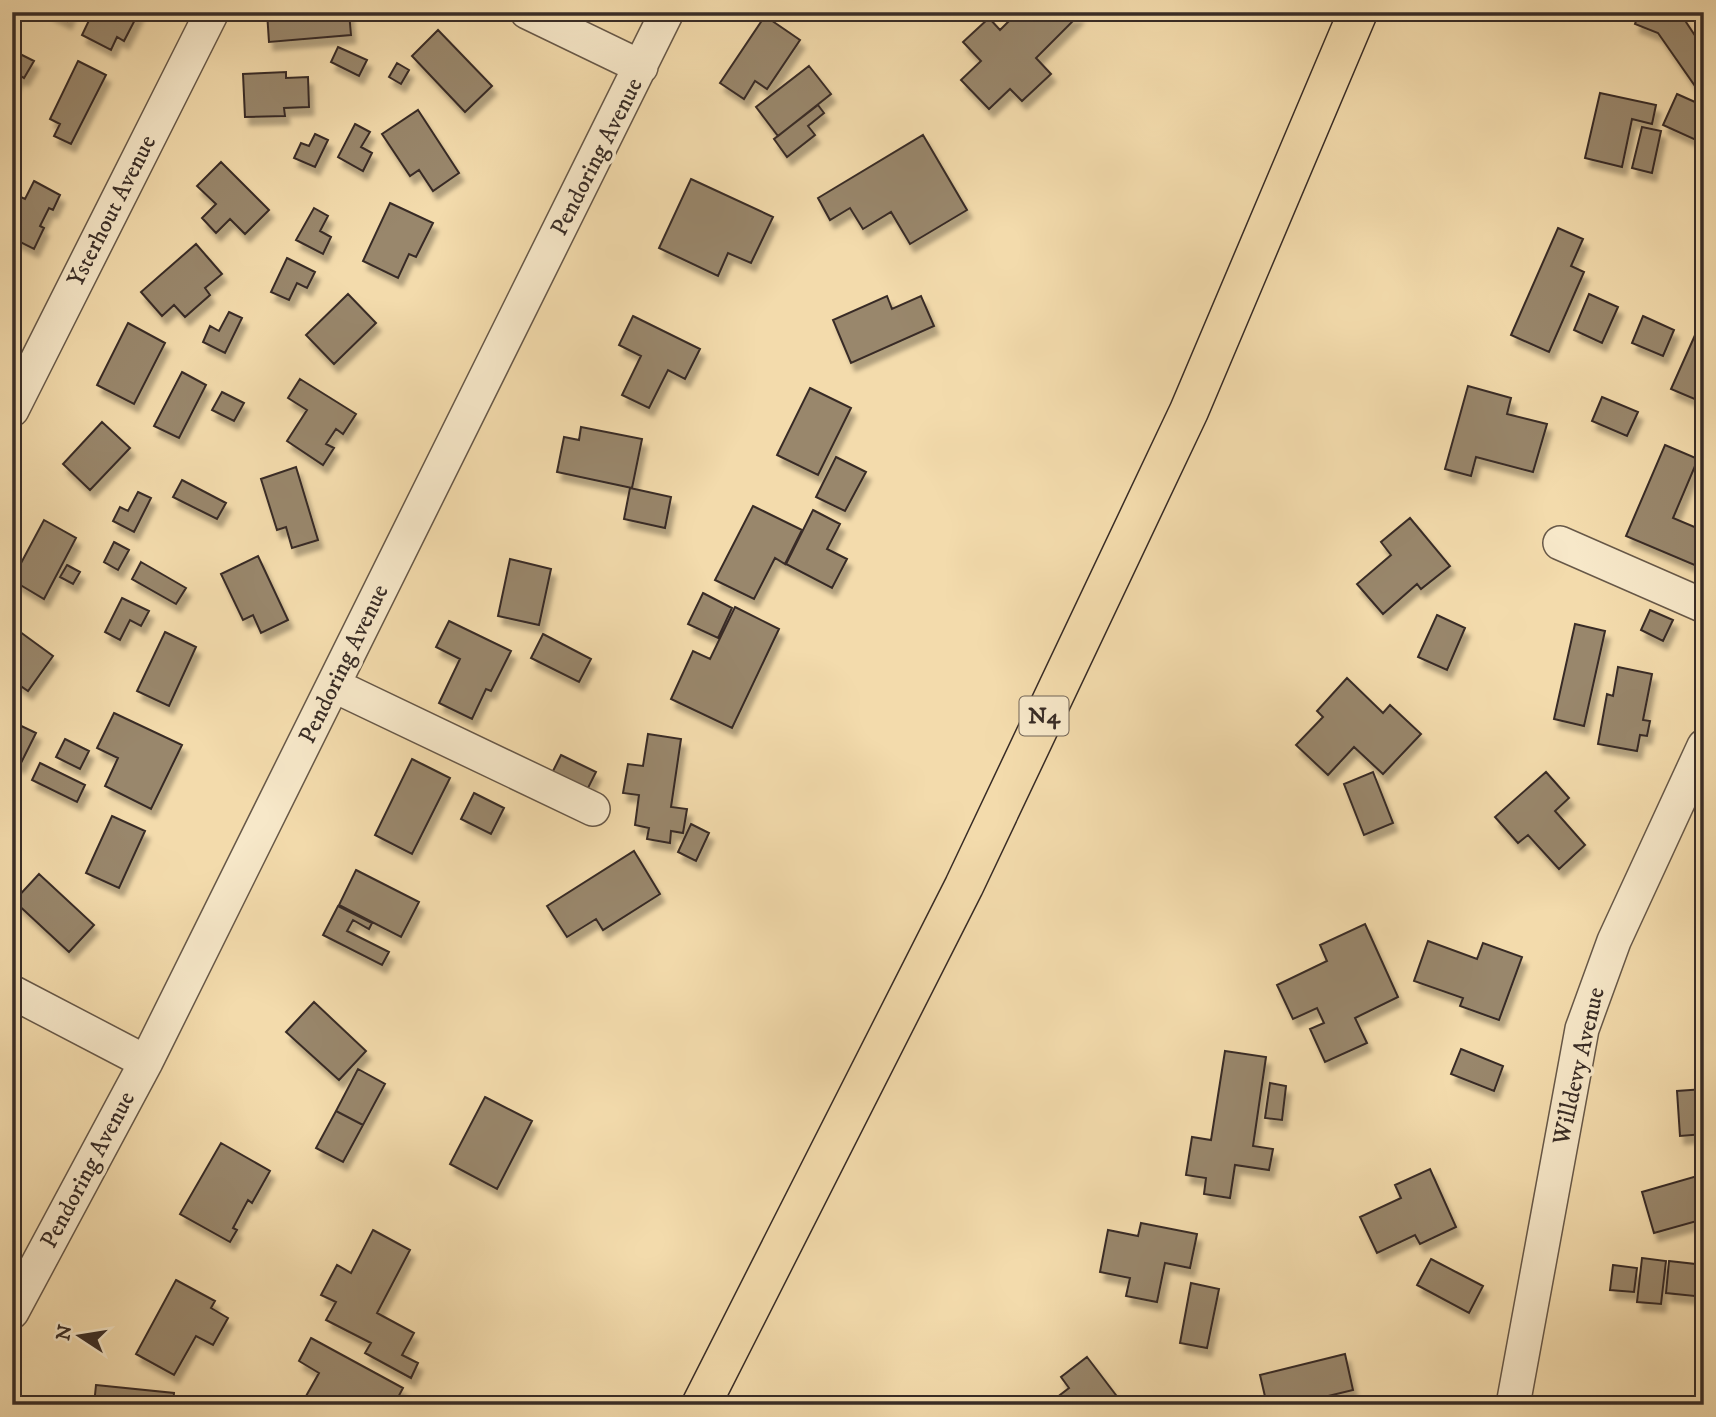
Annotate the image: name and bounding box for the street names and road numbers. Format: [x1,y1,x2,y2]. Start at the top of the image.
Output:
street label: Pendoring Avenue [544,73,650,241]
street label: Ysterhout Avenue [61,130,163,292]
street label: Pendoring Avenue [293,580,395,748]
road number: N4 [1020,696,1068,736]
street label: Willdevy Avenue [1546,984,1612,1149]
street label: Pendoring Avenue [34,1086,142,1254]

